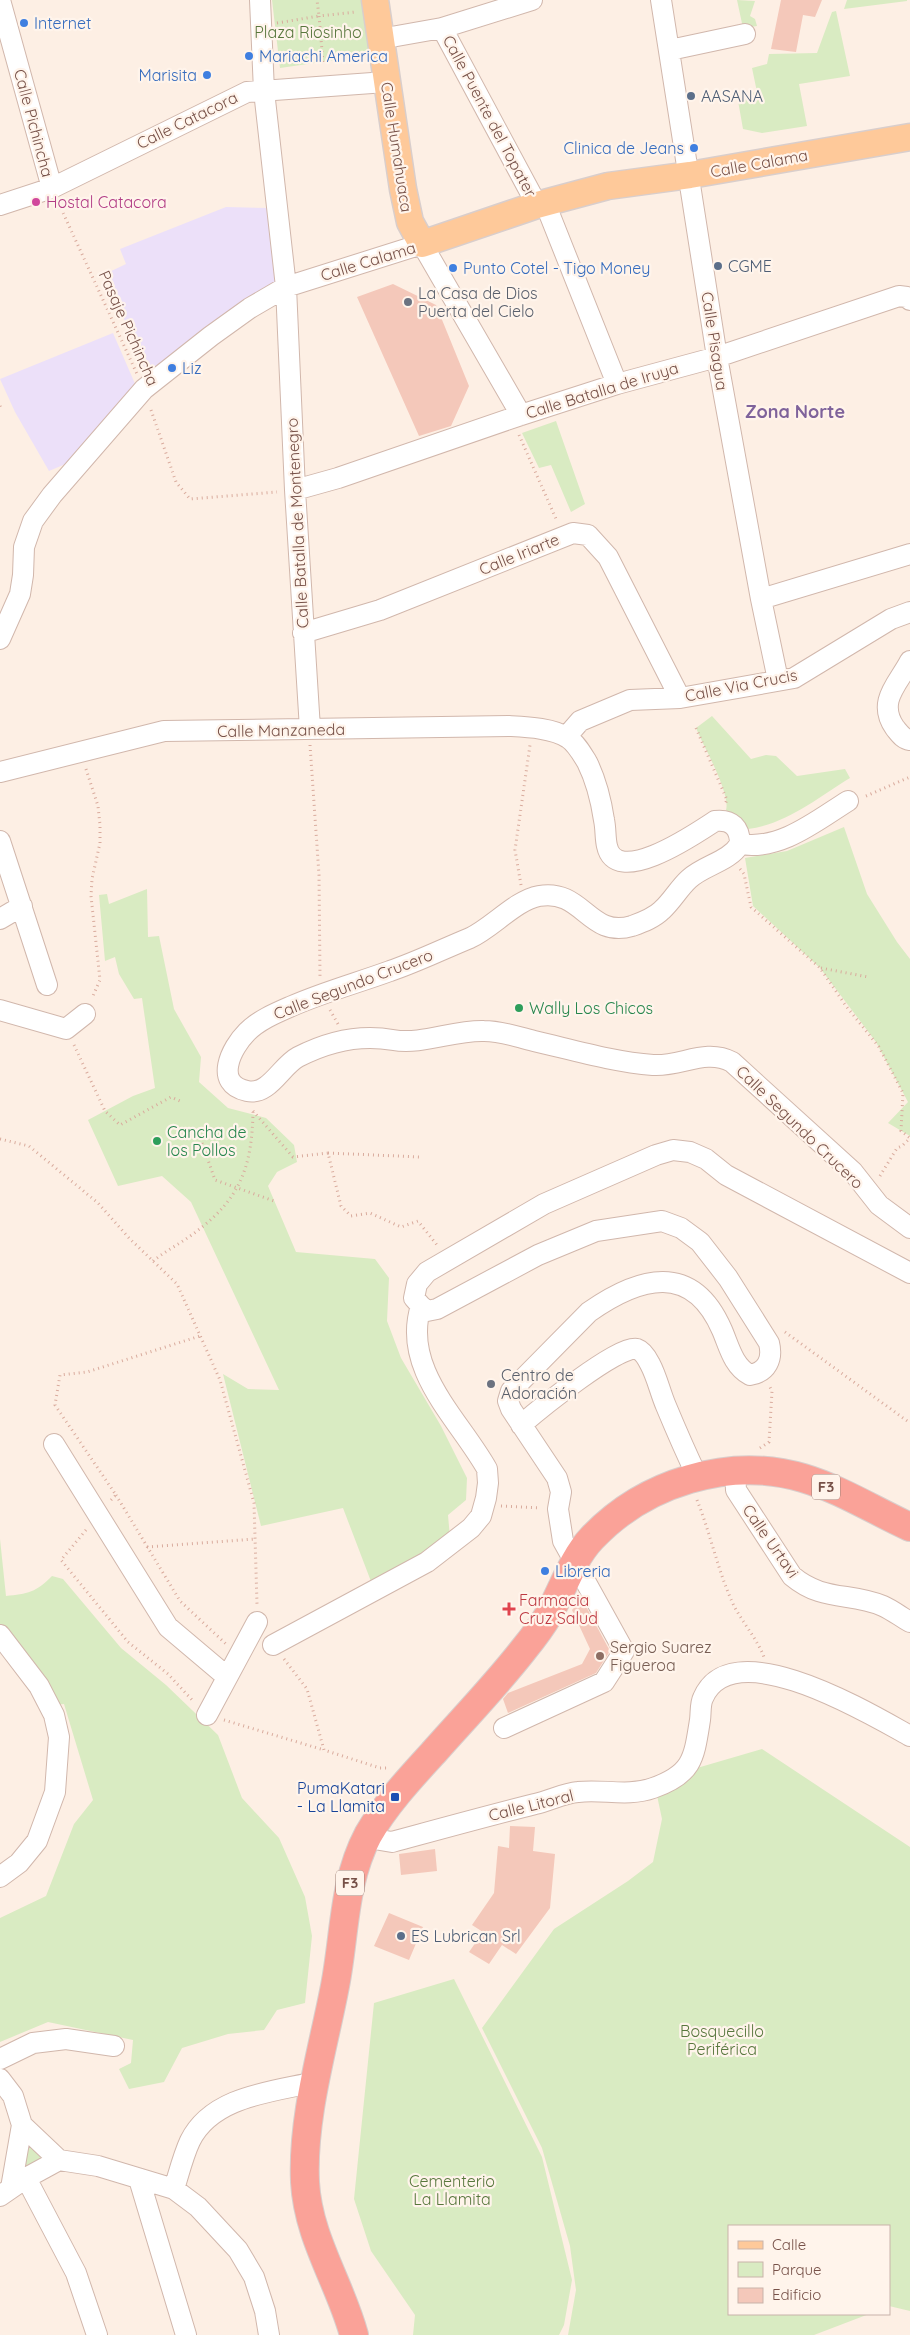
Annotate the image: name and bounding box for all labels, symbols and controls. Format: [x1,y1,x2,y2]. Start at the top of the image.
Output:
place label: Internet [34,13,92,33]
marker: Internet [18,17,30,29]
park label: Plaza Riosinho [254,22,362,42]
street label: Calle Puente del Topater [439,32,541,200]
place label: Mariachi America [259,46,388,66]
marker: Mariachi America [243,50,255,62]
place label: Marisita [138,65,197,85]
street label: Calle Pichincha [10,67,58,179]
marker: Marisita [201,69,213,81]
street label: Calle Humahuaca [377,80,417,214]
place label: AASANA [701,86,763,106]
street label: Calle Catacora [133,87,241,153]
marker: AASANA [685,90,697,102]
place label: Clinica de Jeans [564,138,684,158]
marker: Clinica de Jeans [688,142,700,154]
street label: Calle Calama [709,145,809,181]
place label: Hostal Catacora [46,192,167,212]
marker: Hostal Catacora [30,196,42,208]
street label: Calle Calama [318,237,418,285]
place label: CGME [728,256,772,276]
place label: Punto Cotel - Tigo Money [463,258,650,278]
marker: CGME [712,260,724,272]
marker: Punto Cotel - Tigo Money [447,262,459,274]
street label: Pasaje Pichincha [95,267,163,389]
place label: La Casa de Dios Puerta del Cielo [418,283,538,321]
street label: Calle Pisagua [697,290,733,392]
marker: La Casa de Dios Puerta del Cielo [402,296,414,308]
street label: Calle Batalla de Iruya [523,357,681,423]
place label: Liz [182,358,202,378]
marker: Liz [166,362,178,374]
district label: Zona Norte [745,400,845,423]
street label: Calle Batalla de Montenegro [281,417,313,629]
street label: Calle Iriarte [476,529,562,579]
street label: Calle Via Crucis [683,664,799,706]
street label: Calle Manzaneda [217,719,345,741]
street label: Calle Segundo Crucero [270,944,436,1024]
place label: Wally Los Chicos [529,998,653,1018]
marker: Wally Los Chicos [513,1002,525,1014]
street label: Calle Segundo Crucero [732,1061,868,1193]
place label: Cancha de los Pollos [167,1122,247,1160]
marker: Cancha de los Pollos [151,1135,163,1147]
place label: Centro de Adoración [501,1365,577,1403]
marker: Centro de Adoración [485,1378,497,1390]
road number: F3 [812,1474,840,1500]
street label: Calle Urtavi [738,1500,804,1582]
place label: Libreria [555,1561,611,1581]
marker: Libreria [539,1565,551,1577]
place label: Farmacia Cruz Salud [519,1590,598,1628]
marker: Farmacia Cruz Salud [503,1603,515,1615]
place label: Sergio Suarez Figueroa [610,1637,712,1675]
marker: Sergio Suarez Figueroa [594,1650,606,1662]
place label: PumaKatari - La Llamita [297,1778,385,1816]
street label: Calle Litoral [486,1785,576,1825]
marker: PumaKatari - La Llamita [389,1791,401,1803]
road number: F3 [336,1870,364,1896]
place label: ES Lubrican Srl [411,1926,521,1946]
marker: ES Lubrican Srl [395,1930,407,1942]
park label: Bosquecillo Periférica [680,2021,764,2059]
park label: Cementerio La Llamita [409,2171,495,2209]
legend [728,2225,890,2315]
text: Calle [772,2235,806,2254]
text: Parque [772,2260,822,2279]
text: Edificio [772,2285,821,2304]

